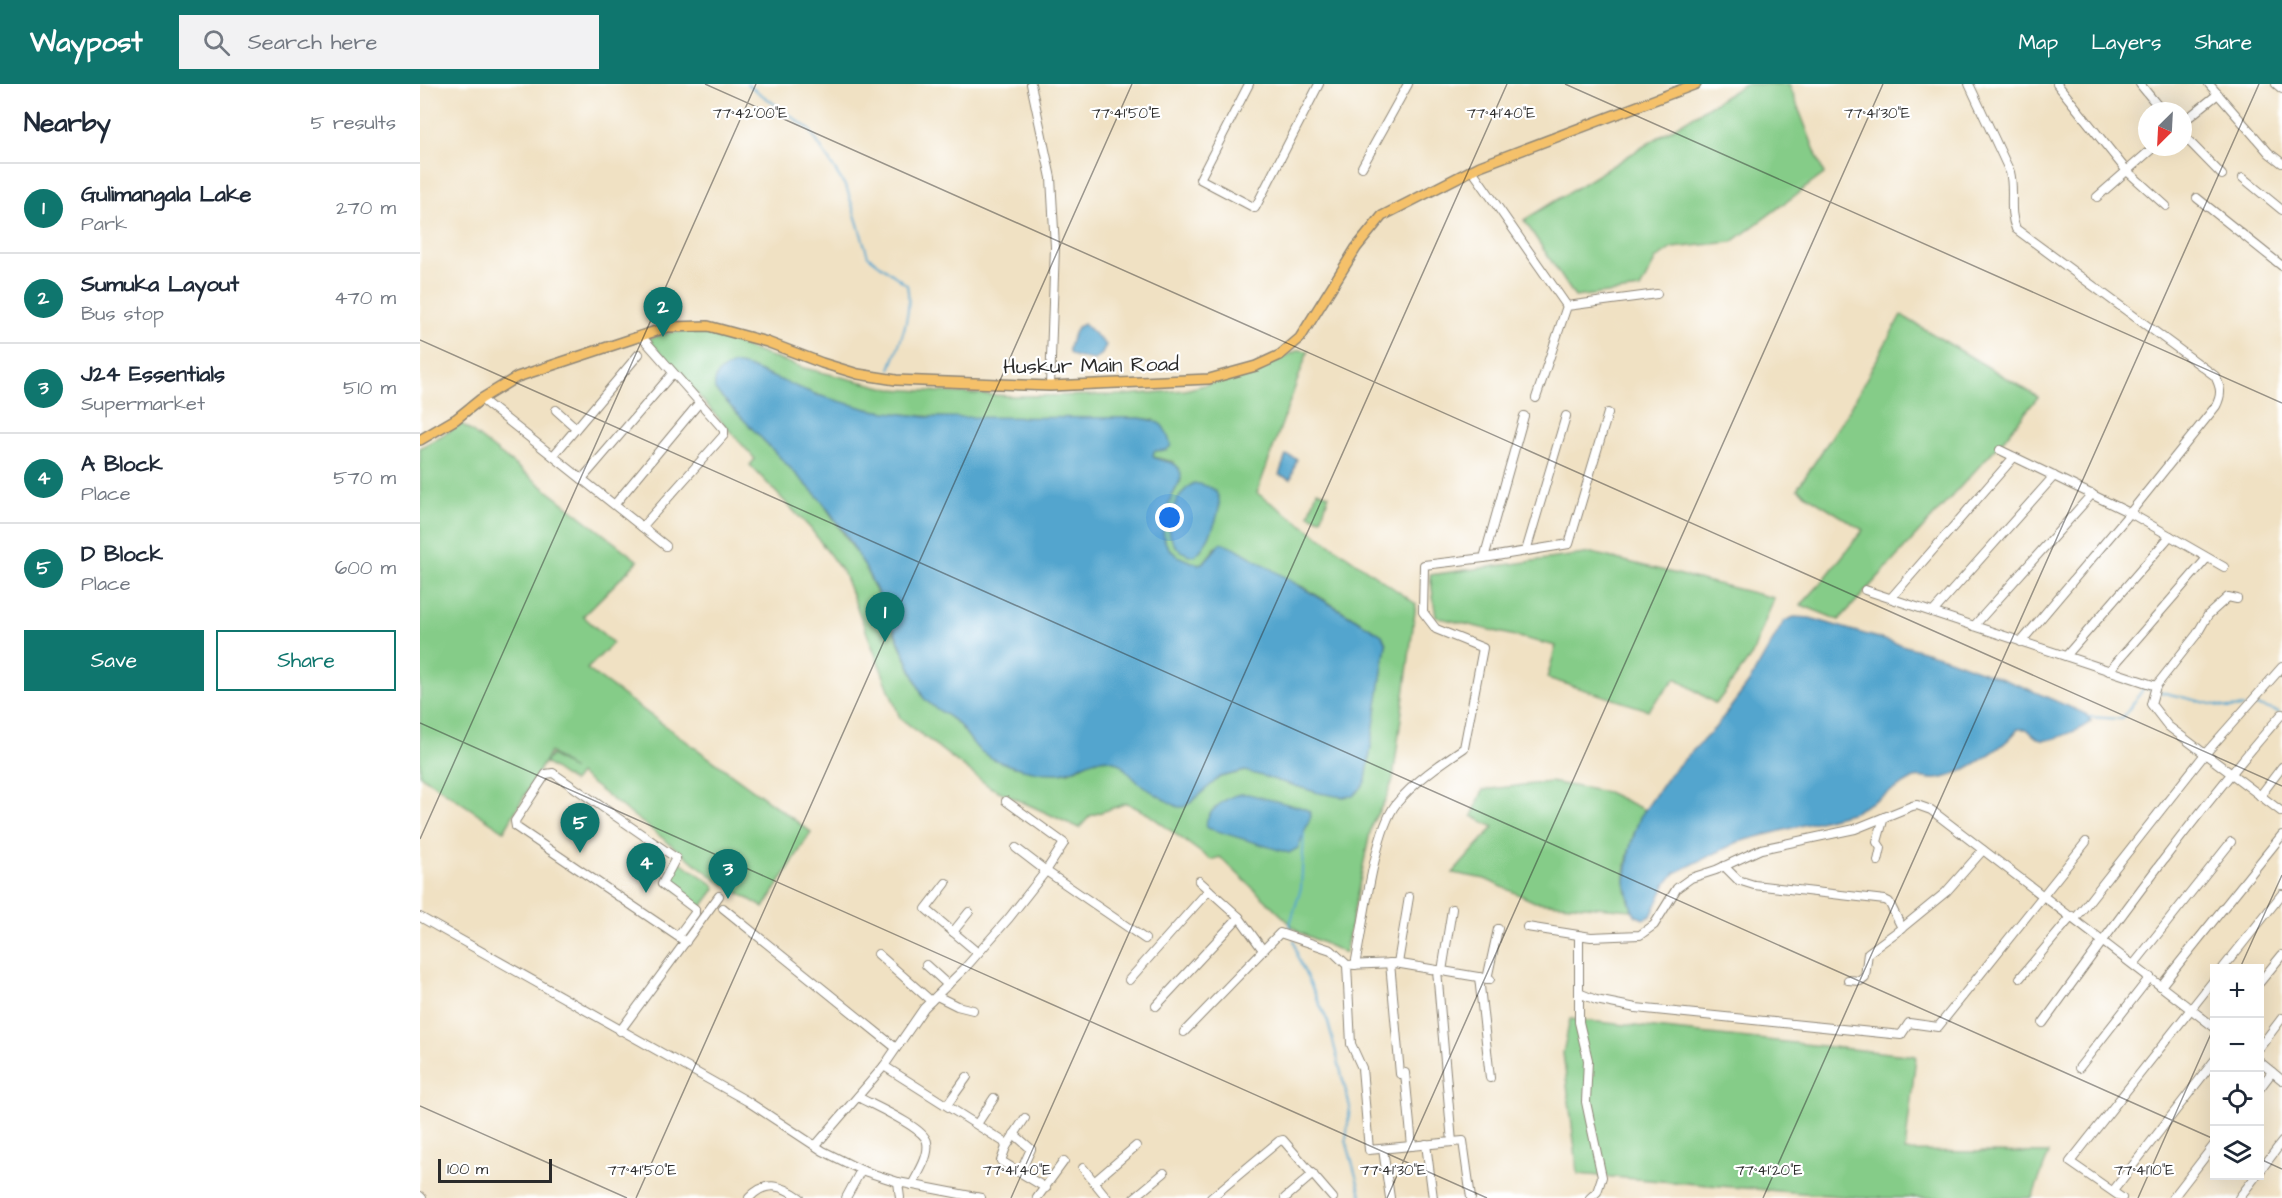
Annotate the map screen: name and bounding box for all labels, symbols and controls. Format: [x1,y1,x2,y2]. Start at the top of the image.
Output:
search box [179,15,599,69]
text: Waypost [30,23,143,62]
icon: search [200,26,233,59]
text: Search here [248,27,378,58]
text: Map [2018,28,2058,57]
text: Layers [2091,28,2161,57]
text: Share [2194,28,2252,57]
north arrow [2138,102,2192,156]
text: 77°42'00"E [713,103,787,124]
text: 77°41'50"E [1092,103,1161,124]
text: 77°41'40"E [1467,103,1535,124]
text: 77°41'30"E [1844,103,1910,124]
text: Nearby [24,105,111,141]
text: 5 results [311,109,396,137]
text: Gulimangala Lake [81,179,251,210]
text: 1 [42,194,45,222]
text: 270 m [336,194,396,222]
text: Park [81,210,127,238]
text: Sumuka Layout [81,269,239,300]
text: 2 [38,284,49,312]
text: 470 m [334,284,396,312]
pin: 2 [644,288,682,337]
text: Bus stop [81,300,164,328]
street label: Huskur Main Road [1003,349,1179,382]
text: J24 Essentials [81,359,225,390]
text: 3 [38,374,49,402]
text: 510 m [343,374,396,402]
text: Supermarket [81,390,205,418]
text: A Block [81,449,163,480]
text: 4 [37,464,50,492]
text: 570 m [333,464,396,492]
text: Place [81,480,131,508]
your location [1155,503,1184,532]
text: D Block [81,539,163,570]
text: 5 [36,554,51,582]
text: 600 m [335,554,396,582]
text: Place [81,570,131,598]
pin: 1 [866,592,904,642]
button: Save [24,630,204,691]
button: Share [216,630,396,691]
pin: 5 [560,804,600,853]
pin: 4 [626,844,666,893]
pin: 3 [708,850,748,899]
map controls [2210,964,2264,1180]
button: + [2210,964,2264,1018]
button: − [2210,1018,2264,1072]
button: locate [2210,1072,2264,1126]
button: layers [2210,1126,2264,1180]
scale bar [438,1156,552,1184]
text: 100 m [447,1158,488,1180]
text: 77°41'50"E [608,1160,677,1181]
text: 77°41'40"E [983,1160,1051,1181]
text: 77°41'30"E [1360,1160,1426,1181]
text: 77°41'20"E [1736,1160,1803,1181]
text: 77°41'10"E [2114,1160,2174,1181]

